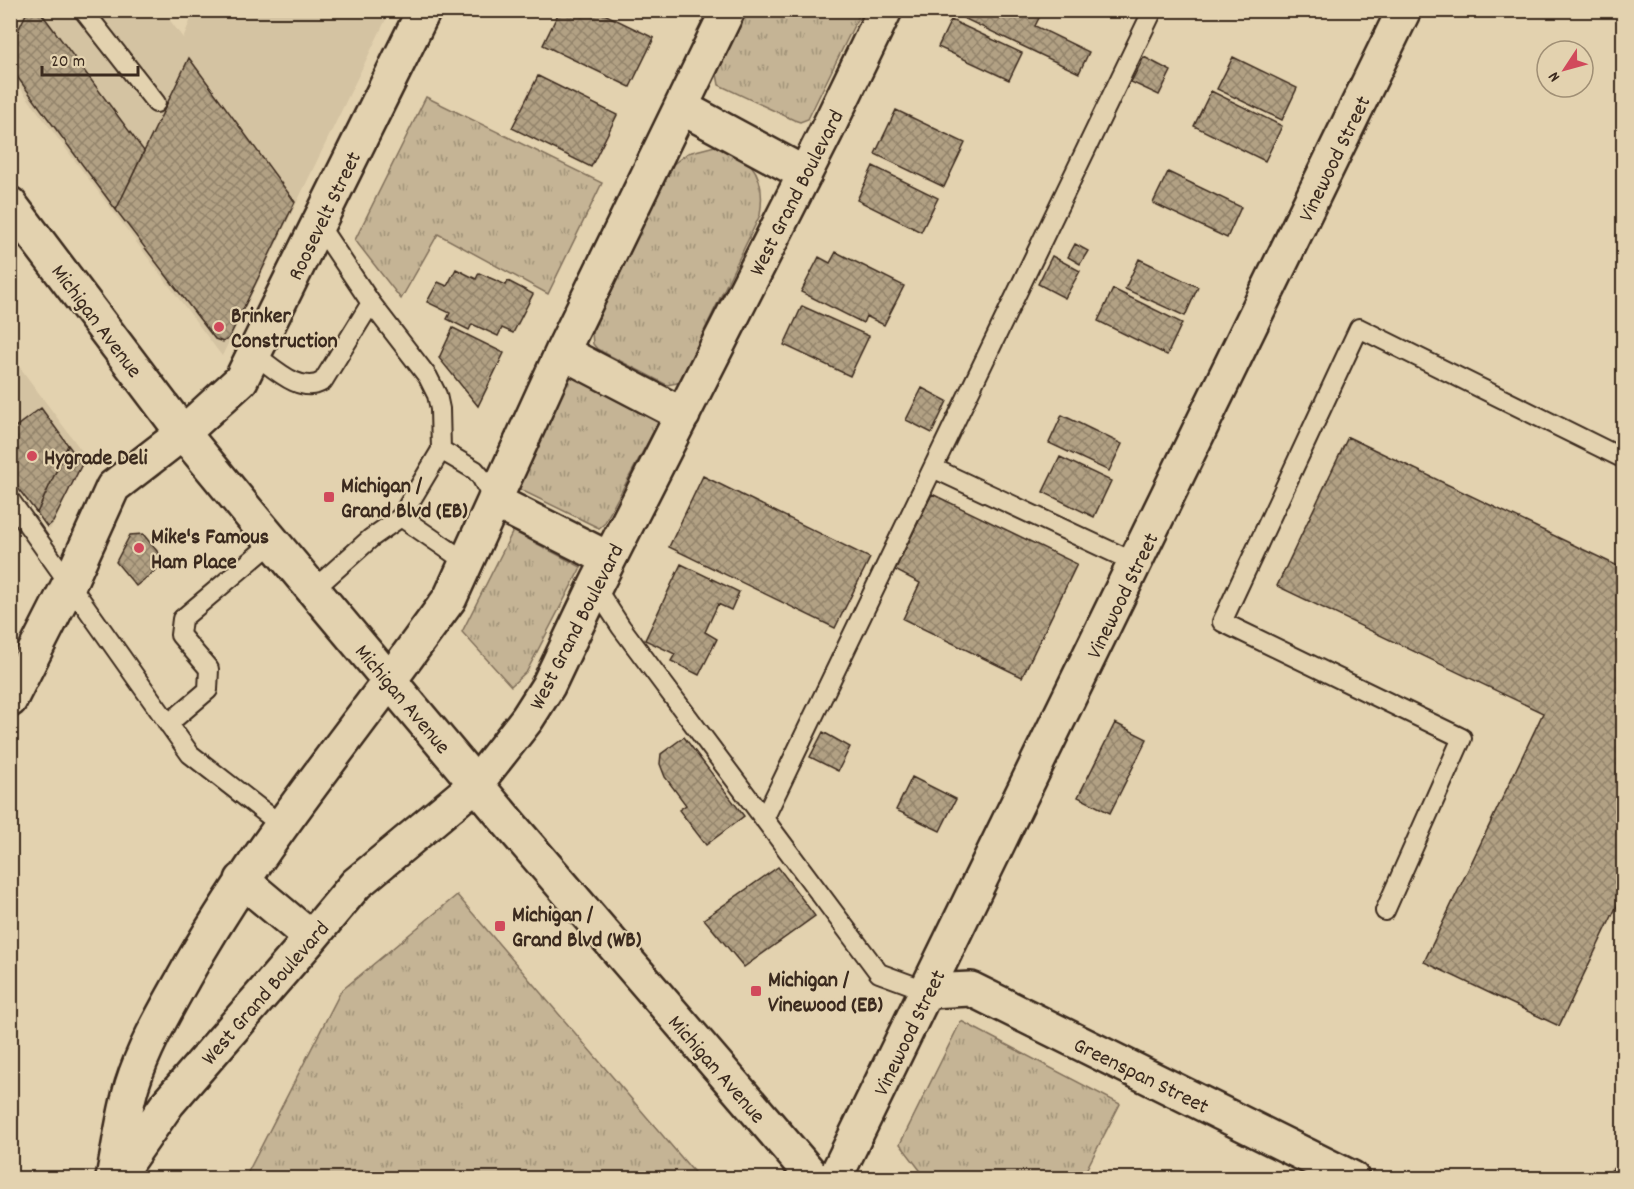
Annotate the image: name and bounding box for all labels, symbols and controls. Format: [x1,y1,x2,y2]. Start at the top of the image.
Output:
scale bar [42,39,138,77]
north arrow [1535,39,1595,99]
text: 20 m [51,50,85,75]
text: N [1543,66,1567,86]
street label: Vinewood Street [1292,91,1380,228]
street label: West Grand Boulevard [743,105,853,282]
street label: Roosevelt Street [282,147,371,286]
street label: Michigan Avenue [42,259,148,385]
place label: Brinker Construction [231,302,338,358]
marker: Brinker Construction [212,320,226,334]
place label: Hygrade Deli [44,444,148,475]
marker: Hygrade Deli [25,449,39,463]
place label: Michigan / Grand Blvd (EB) [341,472,468,528]
marker: Michigan / Grand Blvd (EB) [322,490,336,504]
place label: Mike's Famous Ham Place [151,523,269,579]
street label: Vinewood Street [1080,528,1168,665]
street label: West Grand Boulevard [523,539,633,716]
marker: Mike's Famous Ham Place [132,541,146,555]
street label: Michigan Avenue [346,638,457,762]
place label: Michigan / Grand Blvd (WB) [512,901,642,957]
street label: West Grand Boulevard [195,915,338,1073]
marker: Michigan / Grand Blvd (WB) [493,919,507,933]
street label: Vinewood Street [867,965,955,1102]
place label: Michigan / Vinewood (EB) [768,966,883,1022]
marker: Michigan / Vinewood (EB) [749,984,763,998]
street label: Michigan Avenue [659,1009,771,1131]
street label: Greenspan Street [1068,1031,1213,1123]

